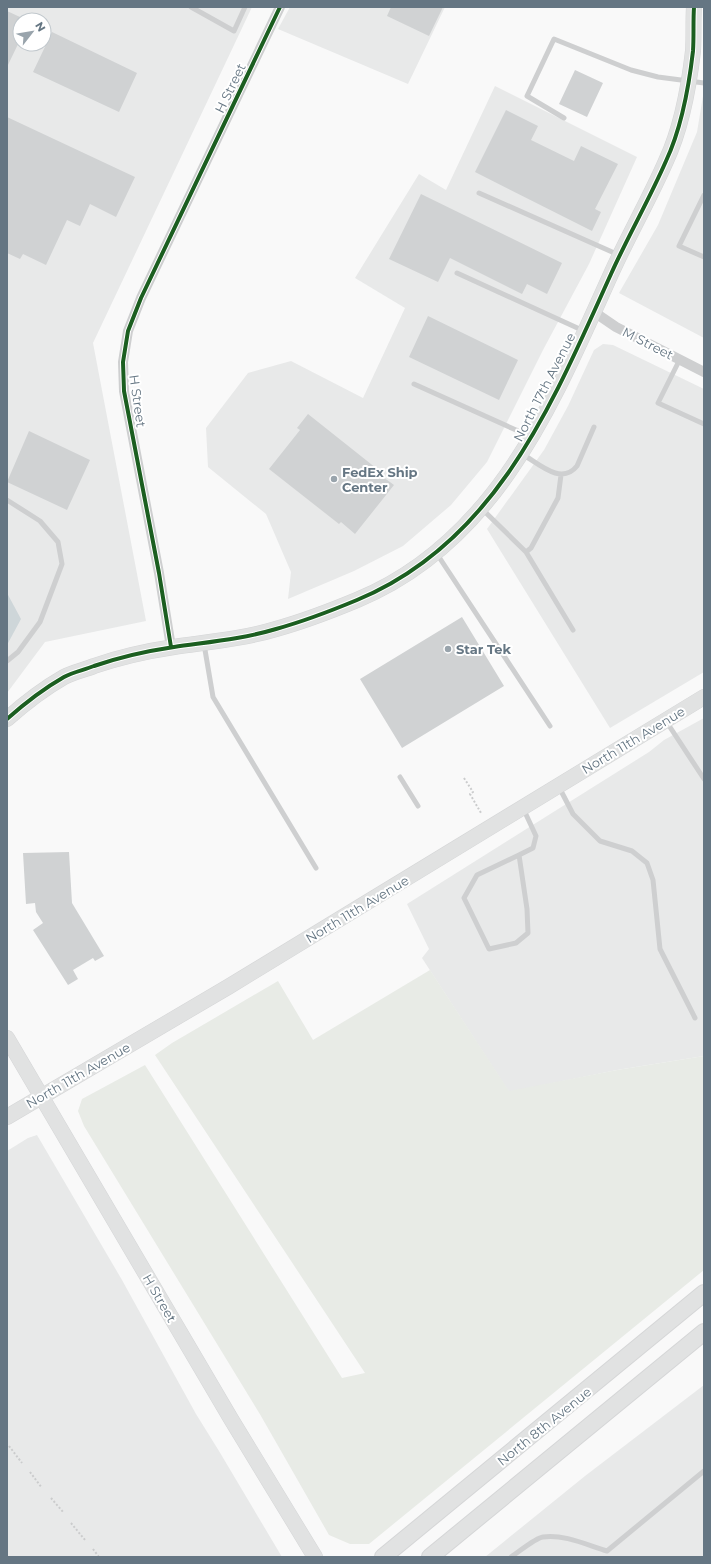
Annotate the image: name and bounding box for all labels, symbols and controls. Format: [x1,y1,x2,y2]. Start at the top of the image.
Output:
north arrow [12,12,52,52]
text: N [32,19,49,34]
street label: H Street [211,61,249,115]
street label: M Street [620,323,676,363]
street label: North 17th Avenue [510,330,578,444]
street label: H Street [126,374,150,428]
place label: FedEx Ship Center [342,464,418,495]
marker: FedEx Ship Center [329,474,339,484]
place label: Star Tek [456,641,512,657]
marker: Star Tek [443,644,453,654]
street label: North 11th Avenue [579,703,688,777]
street label: North 11th Avenue [303,872,412,946]
street label: North 11th Avenue [23,1039,133,1111]
street label: H Street [140,1271,180,1325]
street label: North 8th Avenue [494,1383,594,1469]

